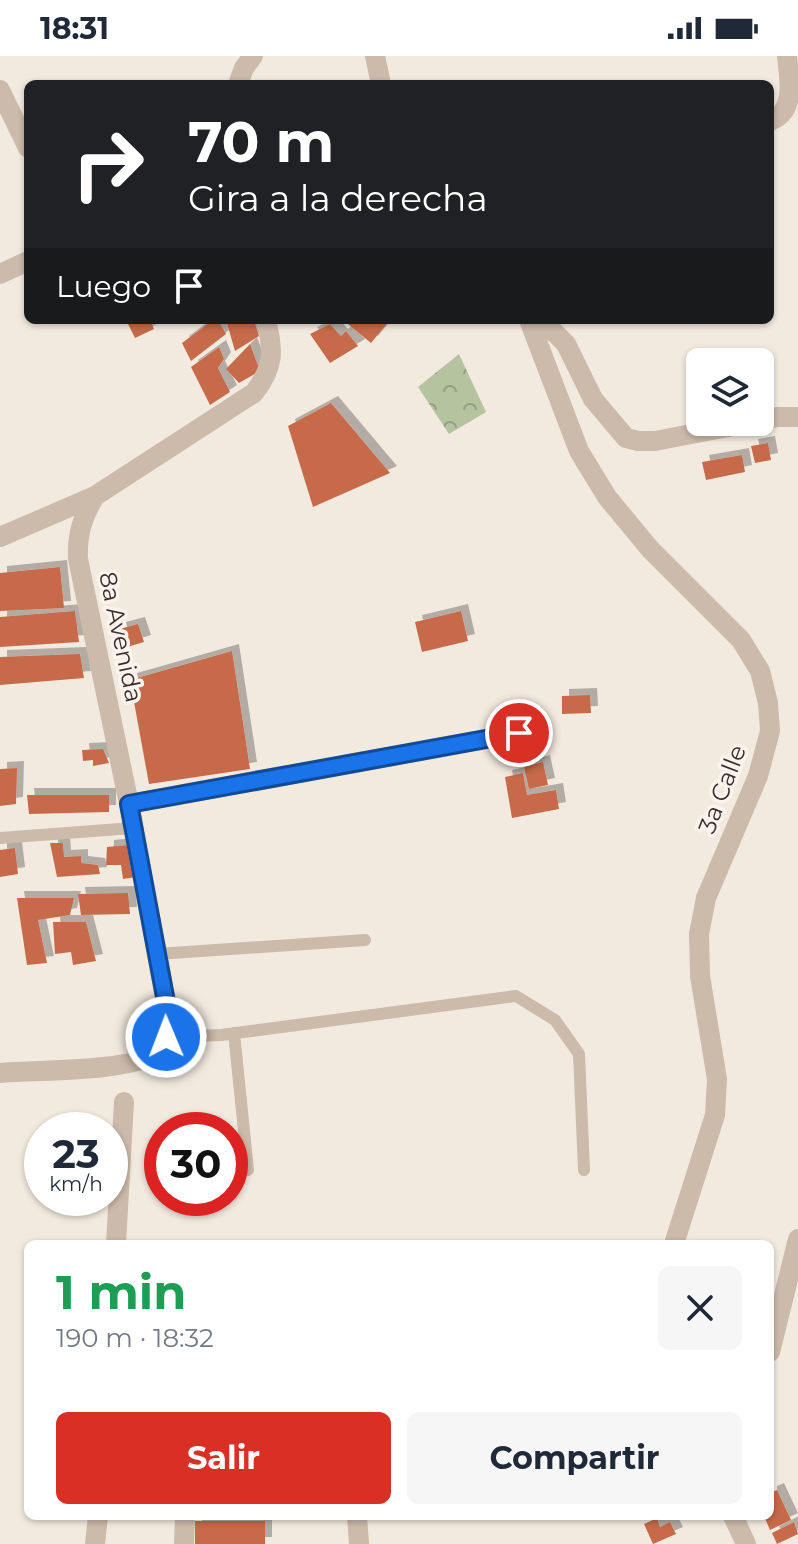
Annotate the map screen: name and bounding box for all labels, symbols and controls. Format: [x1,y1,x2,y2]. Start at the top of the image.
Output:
text: 18:31 [40,10,109,47]
text: 70 m [188,108,334,176]
icon: right [56,112,160,216]
text: Gira a la derecha [188,176,488,220]
icon: arrive [167,264,211,308]
text: Luego [56,268,151,305]
map controls [686,348,774,436]
button: layers [686,348,774,436]
street label: 8a Avenida [93,569,149,705]
pin [485,699,553,767]
icon: arrive [497,711,541,755]
street label: 3a Calle [692,741,752,837]
position arrow [124,995,208,1079]
speed limit sign: 30 [144,1112,248,1216]
text: 23 [52,1129,100,1178]
text: km/h [49,1172,103,1196]
text: 1 min [56,1263,186,1321]
button: close [658,1266,742,1350]
text: 190 m · 18:32 [56,1322,214,1354]
button: Salir [56,1412,391,1504]
button: Compartir [407,1412,742,1504]

